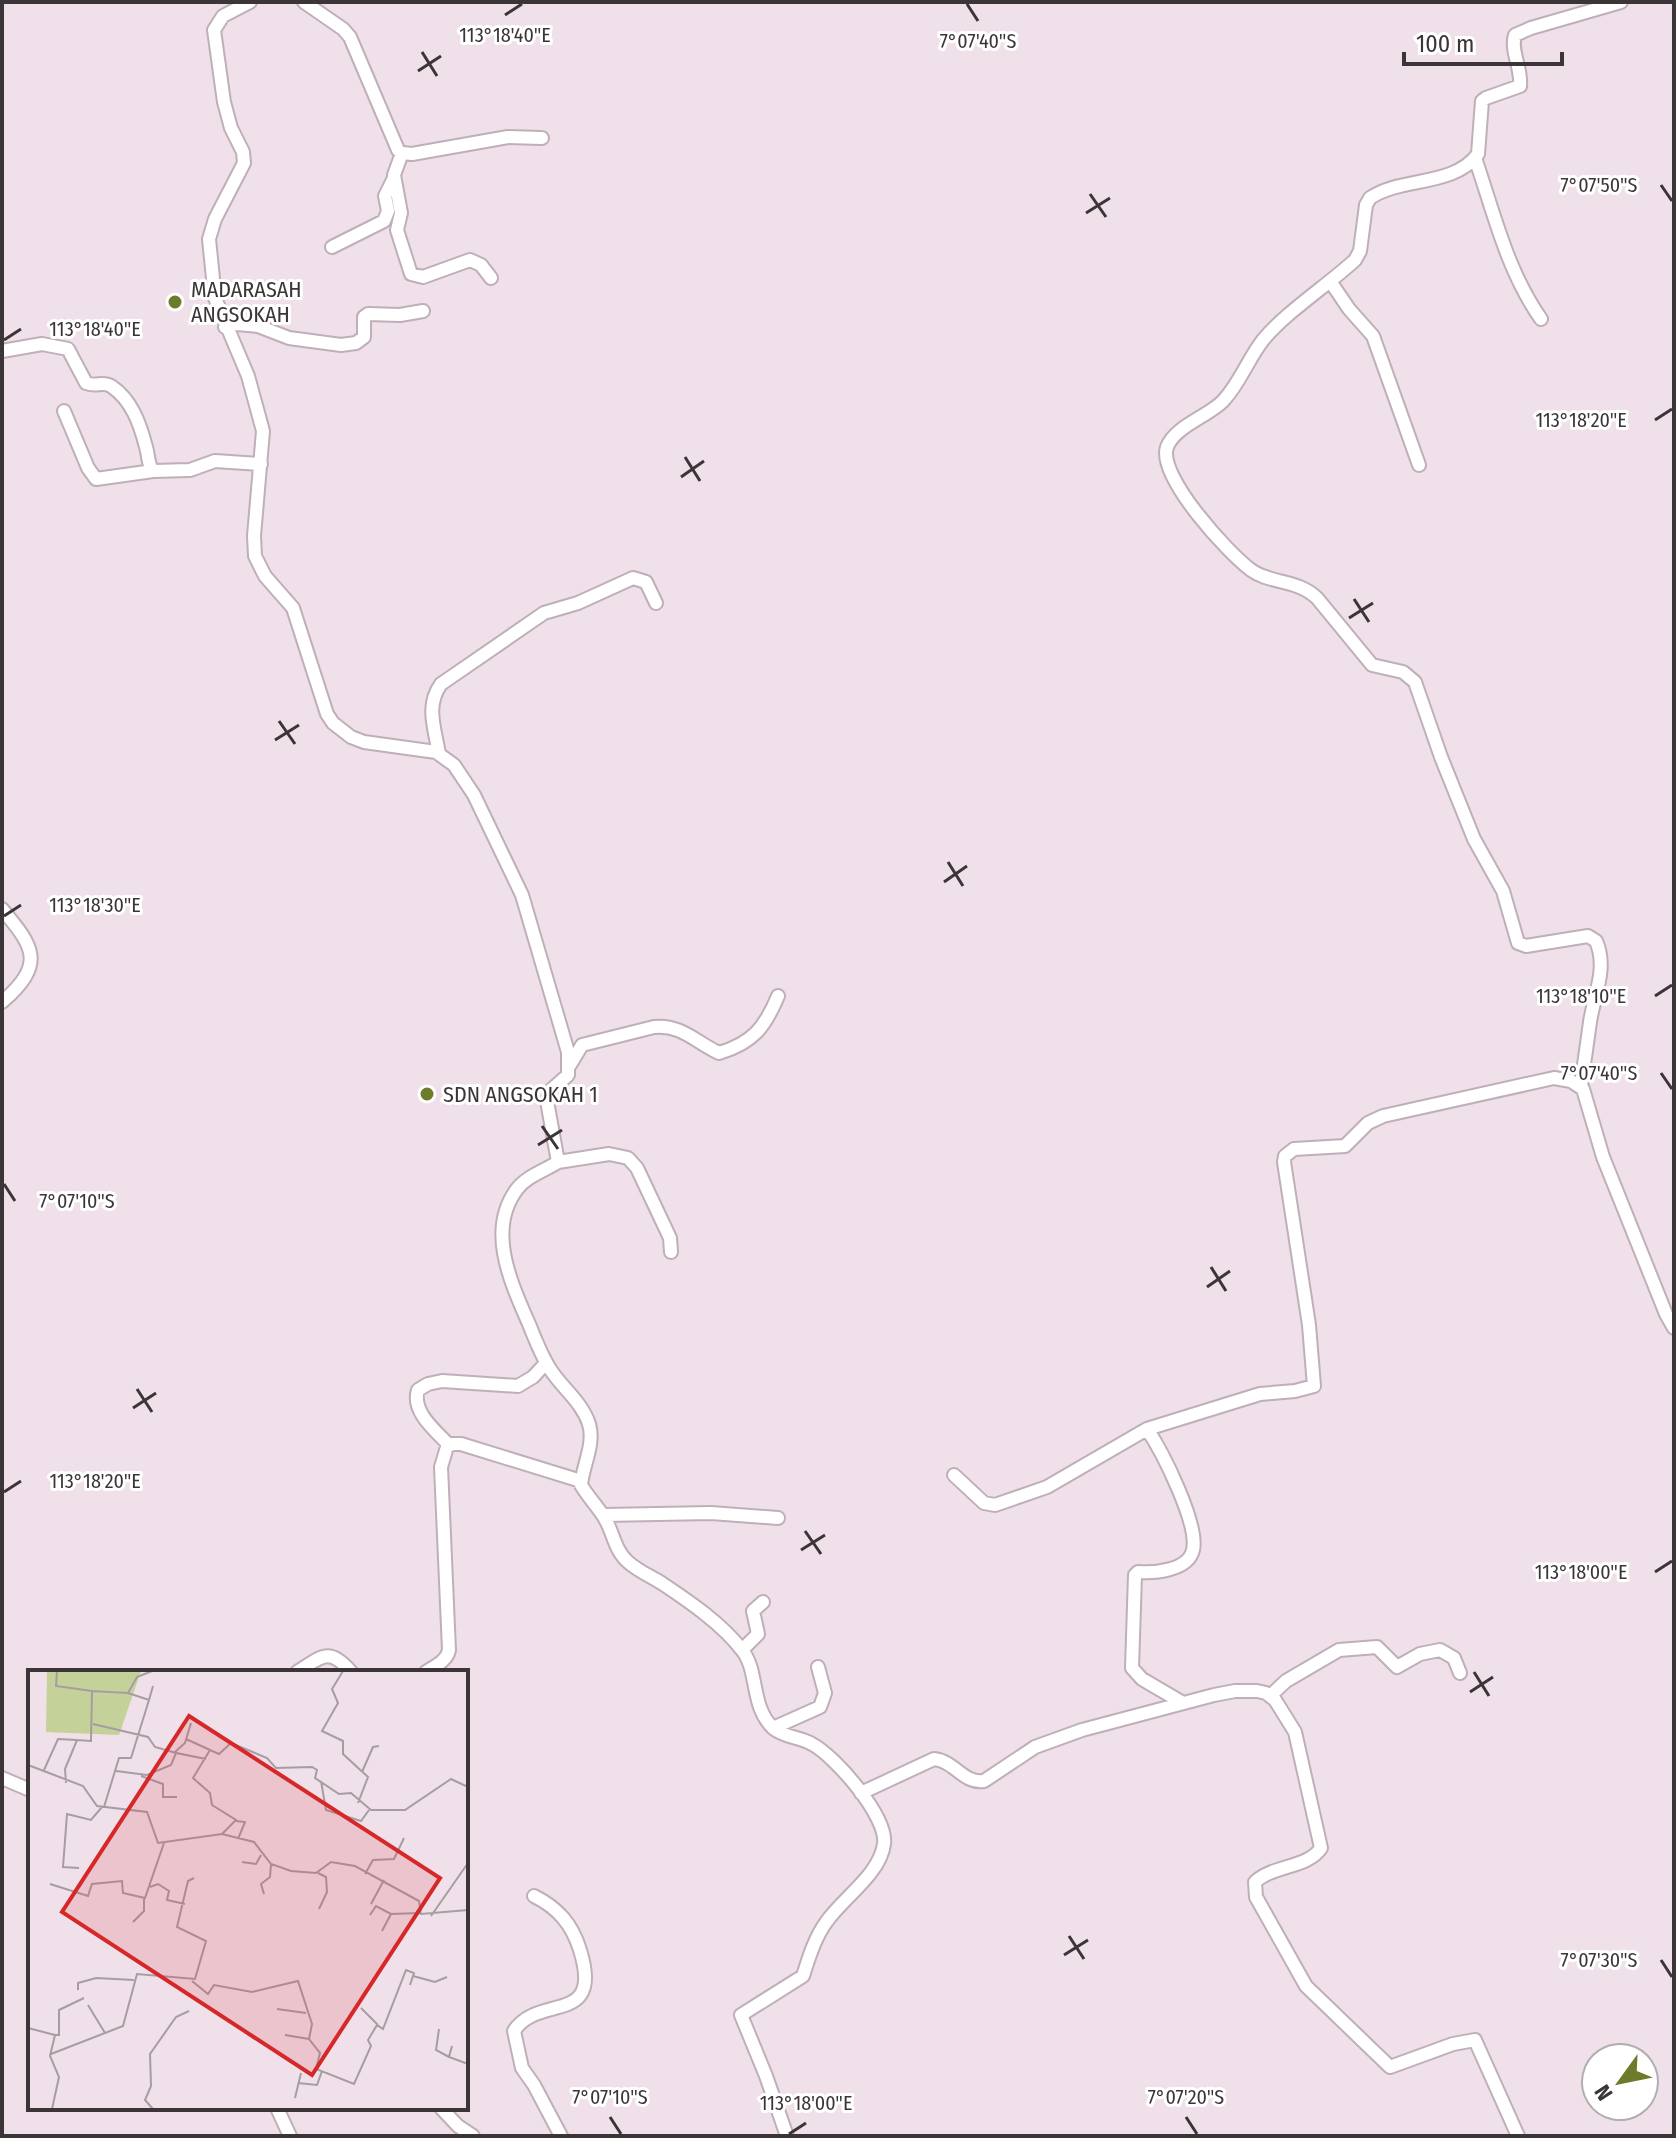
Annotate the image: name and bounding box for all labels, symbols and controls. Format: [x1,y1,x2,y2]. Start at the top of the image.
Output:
scale bar [1404,16,1562,66]
text: 113°18'40"E [459,23,551,47]
text: 7°07'40"S [940,29,1016,53]
text: 100 m [1416,30,1474,58]
text: 7°07'50"S [1561,173,1638,197]
place label: MADARASAH ANGSOKAH [191,276,302,328]
marker: MADARASAH ANGSOKAH [166,293,184,311]
text: 113°18'40"E [49,317,141,341]
text: 113°18'20"E [1535,408,1627,432]
text: 113°18'30"E [49,893,141,917]
text: 113°18'10"E [1536,984,1626,1008]
text: 7°07'40"S [1561,1061,1637,1085]
place label: SDN ANGSOKAH 1 [443,1081,598,1108]
marker: SDN ANGSOKAH 1 [418,1085,436,1103]
text: 7°07'10"S [39,1189,115,1213]
text: 113°18'20"E [49,1469,141,1493]
text: 113°18'00"E [1535,1560,1627,1584]
inset map [28,1670,468,2110]
text: 7°07'30"S [1561,1948,1637,1972]
north arrow [1580,2042,1660,2122]
text: N [1589,2080,1619,2106]
text: 7°07'10"S [572,2085,648,2109]
text: 7°07'20"S [1148,2085,1224,2109]
text: 113°18'00"E [760,2091,852,2115]

